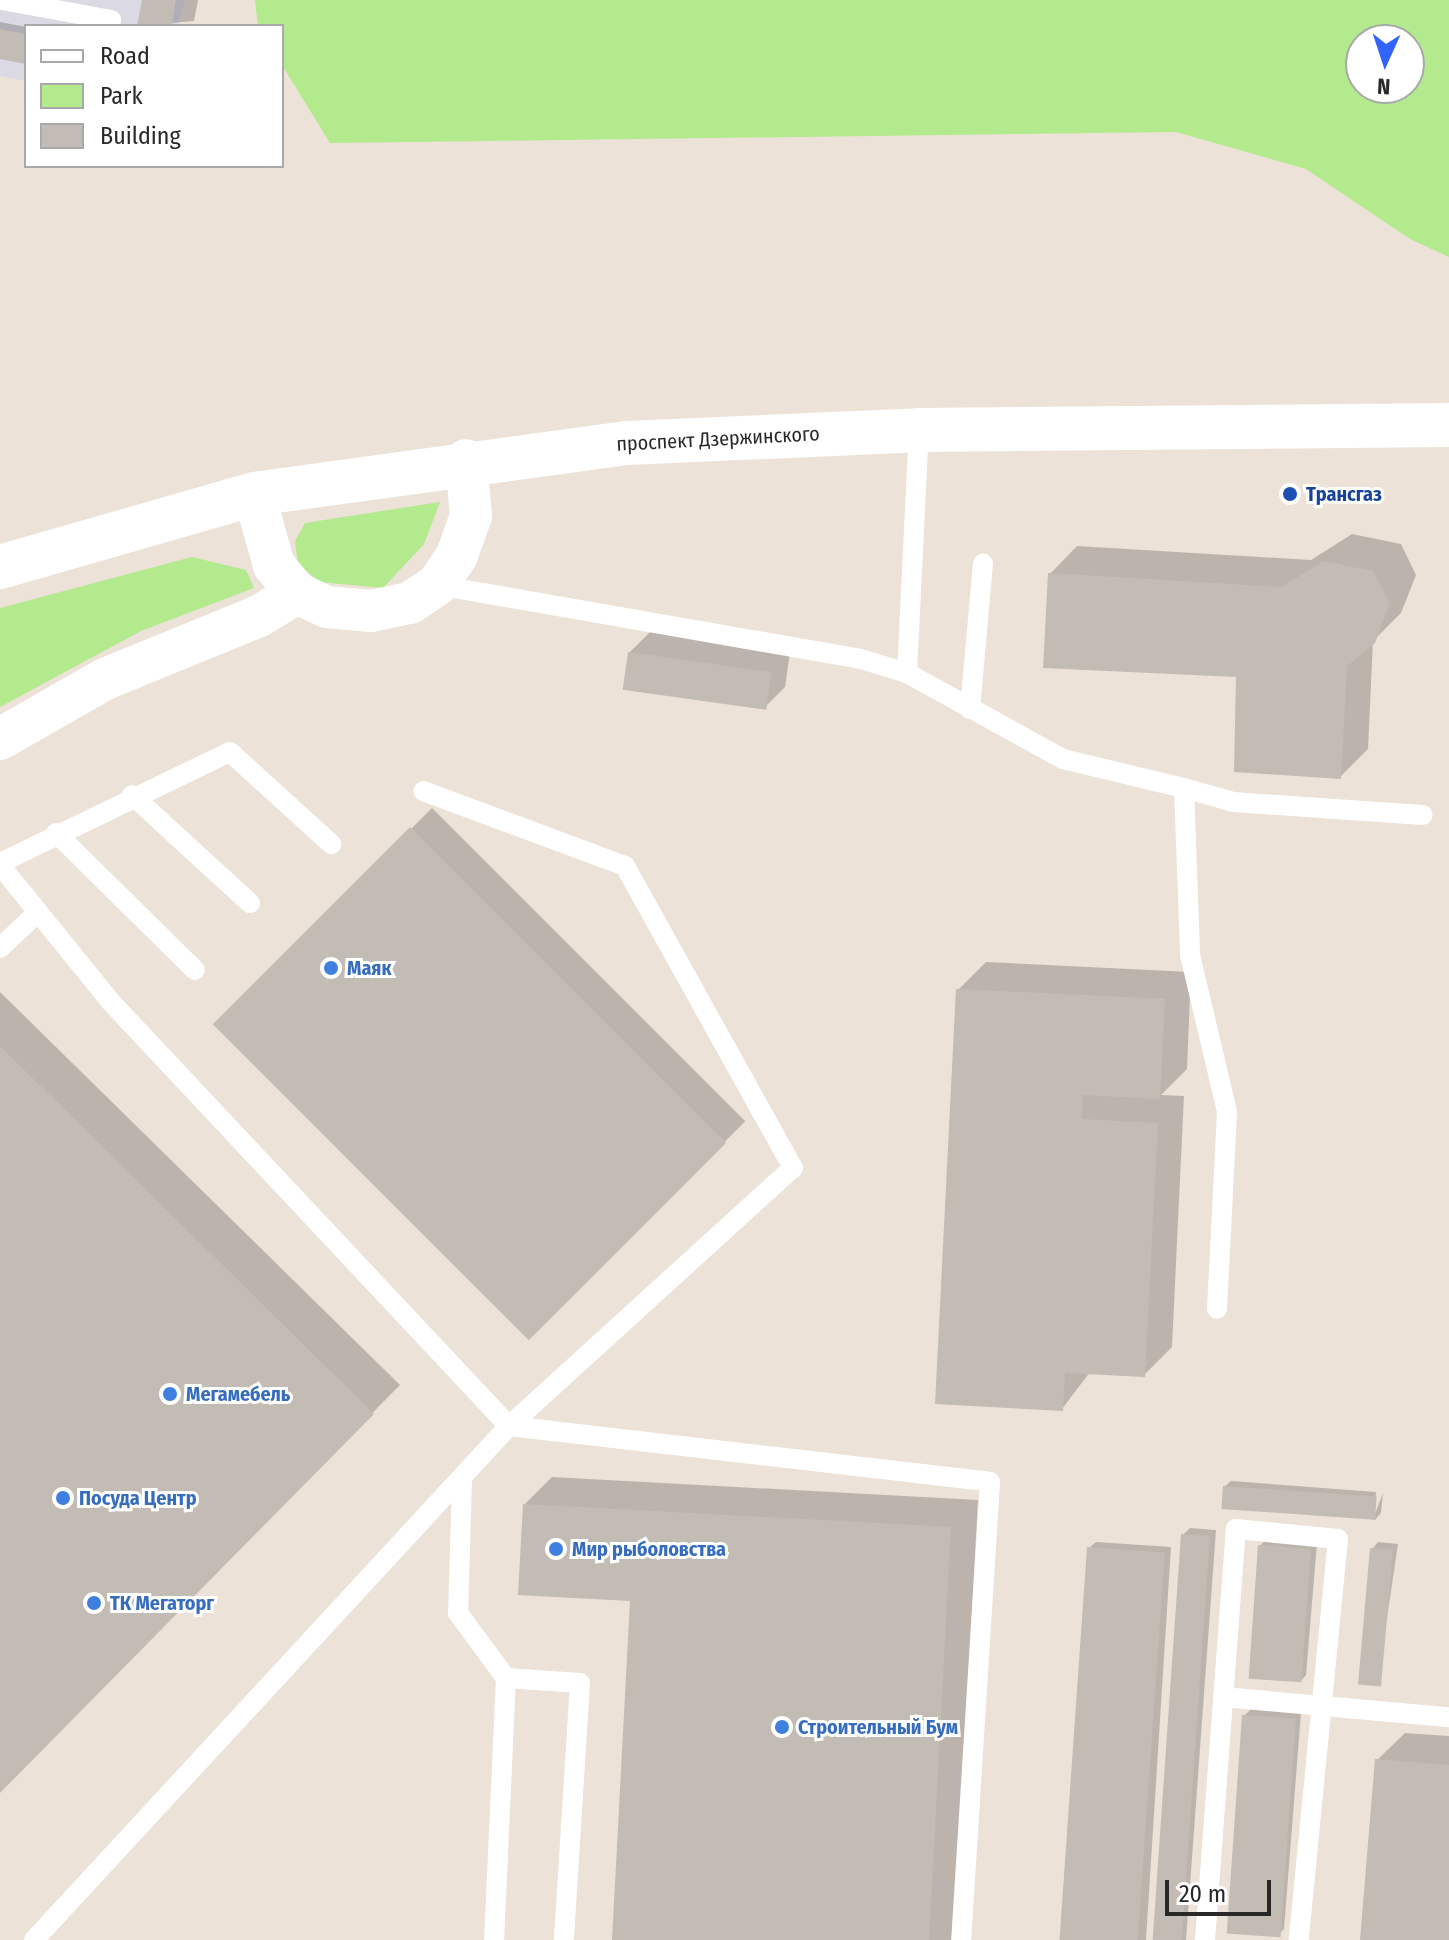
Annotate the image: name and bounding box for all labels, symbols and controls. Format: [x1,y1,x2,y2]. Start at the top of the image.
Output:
legend [24,24,284,168]
north arrow [1345,24,1425,104]
text: Road [100,42,150,70]
text: N [1377,73,1391,100]
text: Park [100,82,143,110]
text: Building [100,122,181,150]
street label: проспект Дзержинского [616,422,820,456]
place label: Трансгаз [1306,482,1382,506]
marker: Трансгаз [1281,485,1299,503]
place label: Маяк [347,956,391,980]
marker: Маяк [322,959,340,977]
place label: Мегамебель [186,1382,290,1406]
marker: Мегамебель [161,1385,179,1403]
place label: Посуда Центр [79,1486,196,1510]
marker: Посуда Центр [54,1489,72,1507]
place label: Мир рыболовства [572,1537,726,1561]
marker: Мир рыболовства [547,1540,565,1558]
place label: ТК Мегаторг [110,1591,214,1615]
marker: ТК Мегаторг [85,1594,103,1612]
place label: Строительный Бум [798,1715,958,1739]
marker: Строительный Бум [773,1718,791,1736]
scale bar [1169,1864,1275,1914]
text: 20 m [1179,1880,1226,1908]

